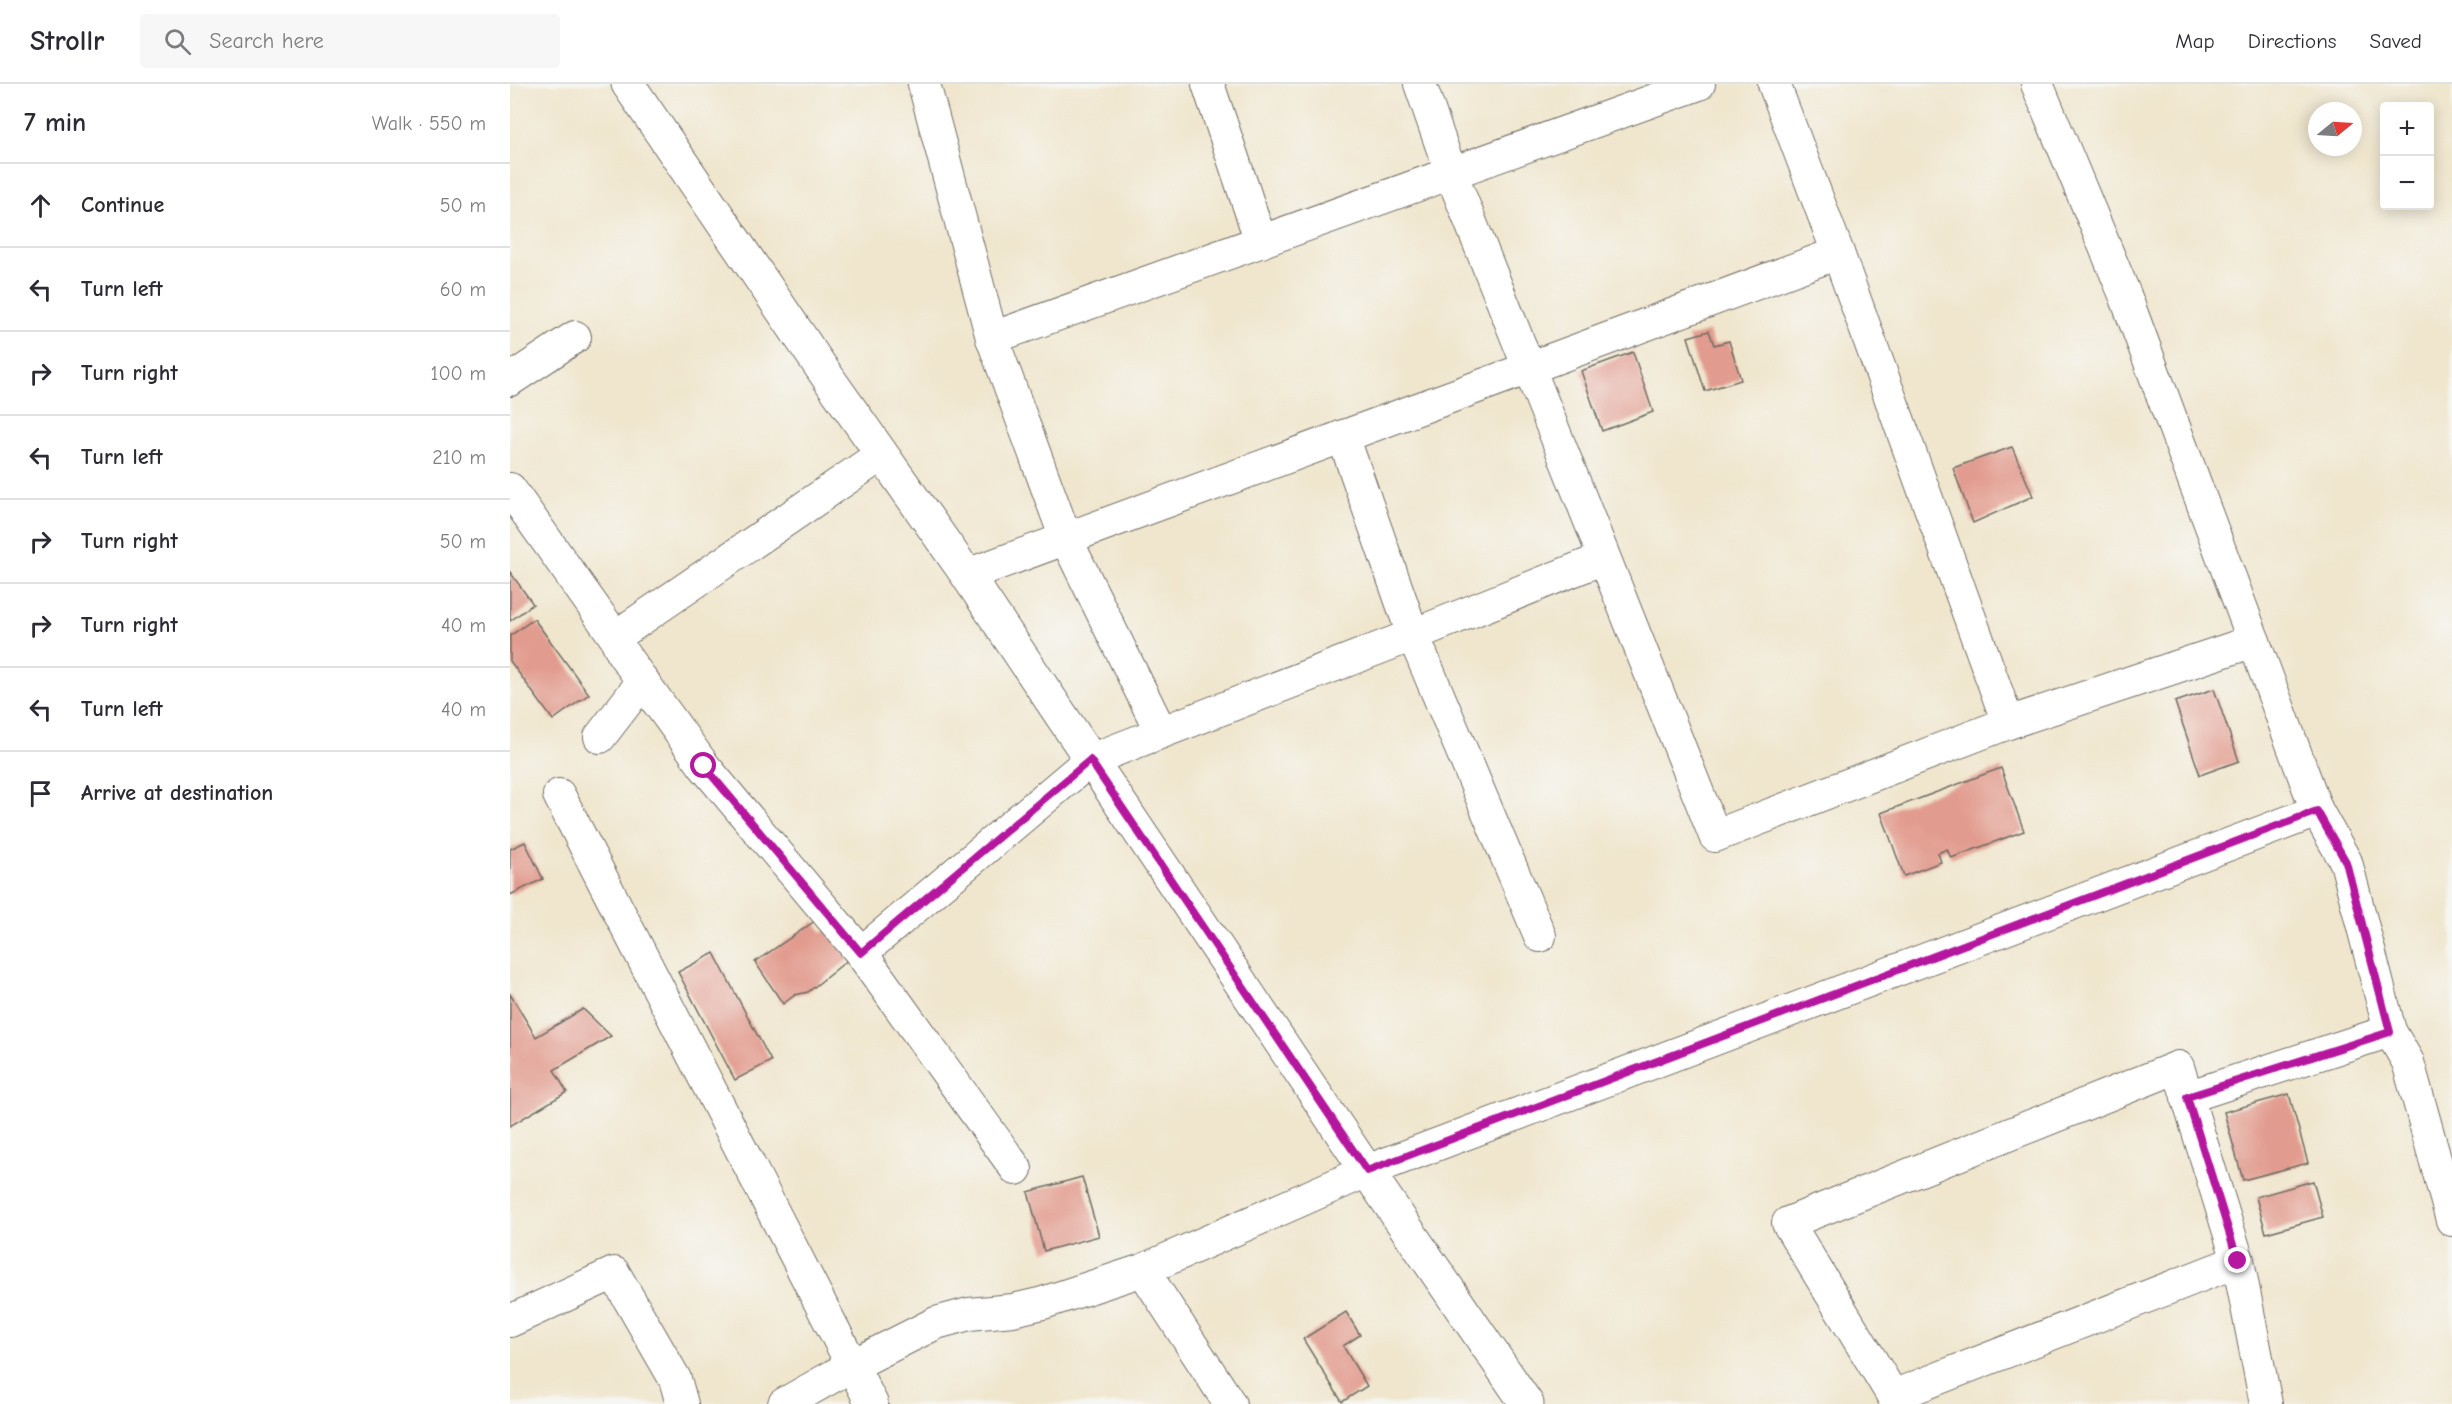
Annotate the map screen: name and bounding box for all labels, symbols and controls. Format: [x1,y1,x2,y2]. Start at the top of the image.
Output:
search box [140,14,560,68]
text: Strollr [30,25,104,57]
icon: search [161,25,194,58]
text: Search here [209,28,324,54]
text: Map [2175,29,2215,53]
text: Directions [2248,29,2337,53]
text: Saved [2370,29,2422,53]
north arrow [2308,102,2362,156]
map controls [2380,102,2434,210]
button: + [2380,102,2434,156]
text: 7 min [24,108,86,138]
text: Walk · 550 m [372,112,486,135]
button: − [2380,156,2434,210]
icon: ahead [24,189,57,222]
text: Continue [81,192,164,218]
text: 50 m [440,194,486,217]
icon: left [24,273,57,306]
text: Turn left [81,276,163,302]
text: 60 m [440,278,486,301]
icon: right [24,357,57,390]
text: Turn right [81,360,178,386]
text: 100 m [431,362,486,385]
icon: left [24,441,57,474]
text: Turn left [81,444,163,470]
text: 210 m [432,446,486,469]
icon: right [24,525,57,558]
text: Turn right [81,528,178,554]
text: 50 m [440,530,486,553]
icon: right [24,609,57,642]
text: Turn right [81,612,178,638]
text: 40 m [441,614,486,637]
icon: left [24,693,57,726]
text: Turn left [81,696,163,722]
text: 40 m [441,698,486,721]
route start [690,752,716,778]
icon: arrive [24,777,57,810]
text: Arrive at destination [81,780,273,806]
route end [2224,1247,2250,1273]

